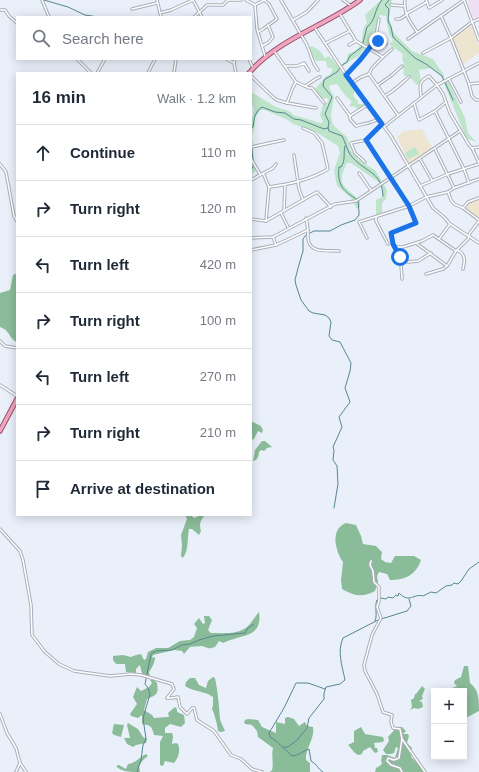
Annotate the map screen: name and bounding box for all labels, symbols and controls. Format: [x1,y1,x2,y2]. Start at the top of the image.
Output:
search box [16,16,252,60]
icon: search [30,27,52,49]
text: Search here [62,30,144,47]
route end [369,32,387,50]
text: 16 min [32,88,86,107]
text: Walk · 1.2 km [157,91,236,106]
icon: ahead [32,142,54,164]
text: Continue [70,144,135,161]
text: 110 m [201,145,236,160]
icon: right [32,198,54,220]
text: Turn right [70,200,140,217]
text: 120 m [200,201,236,216]
route start [391,248,409,266]
icon: left [32,254,54,276]
text: Turn left [70,256,129,273]
text: 420 m [200,257,236,272]
icon: right [32,310,54,332]
text: Turn right [70,312,140,329]
text: 100 m [200,313,236,328]
icon: left [32,366,54,388]
text: Turn left [70,368,129,385]
text: 270 m [200,369,236,384]
icon: right [32,422,54,444]
text: Turn right [70,424,140,441]
text: 210 m [200,425,236,440]
icon: arrive [32,478,54,500]
text: Arrive at destination [70,480,215,497]
map controls [431,688,467,760]
button: + [431,688,467,724]
button: − [431,724,467,760]

